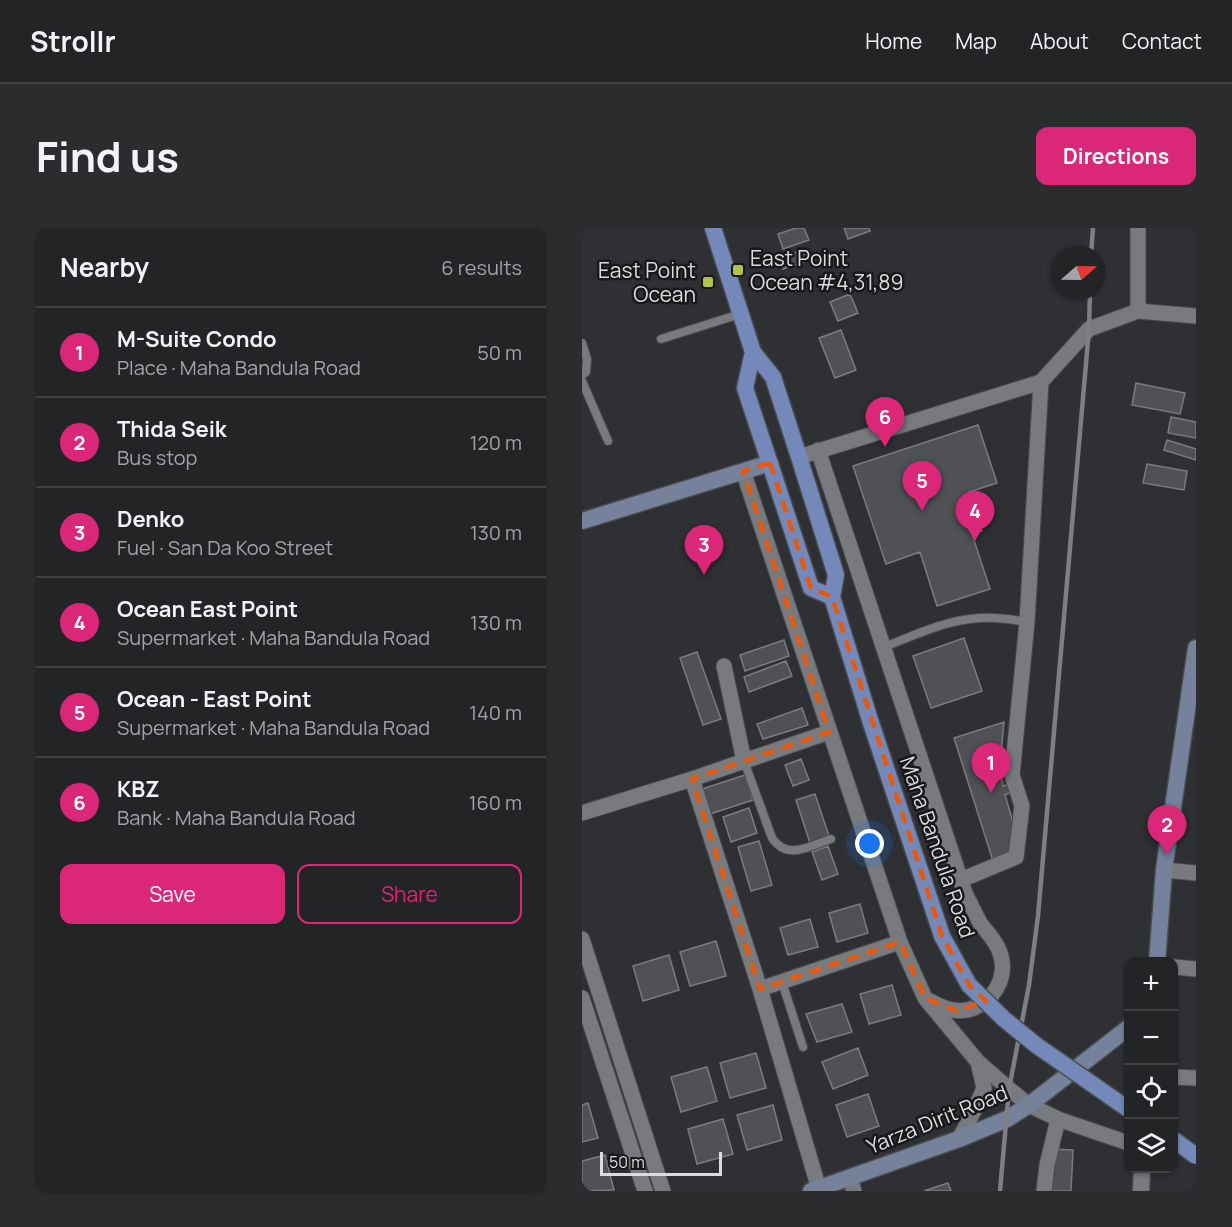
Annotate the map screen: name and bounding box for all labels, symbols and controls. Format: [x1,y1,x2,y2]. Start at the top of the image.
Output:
text: Strollr [30,22,116,60]
text: Home [865,27,922,55]
text: Map [955,27,997,55]
text: About [1030,27,1089,55]
text: Contact [1122,27,1202,55]
text: Find us [36,127,179,185]
button: Directions [1036,127,1196,185]
place label: East Point Ocean #4,31,89 [750,244,904,296]
north arrow [1052,246,1106,300]
text: Nearby [60,249,149,285]
text: 6 results [441,254,522,281]
place label: East Point Ocean [598,256,696,308]
marker: East Point Ocean #4,31,89 [731,263,745,277]
marker: East Point Ocean [701,275,715,289]
text: M-Suite Condo [117,324,277,354]
text: 1 [75,339,84,366]
text: 50 m [477,339,522,366]
text: Place · Maha Bandula Road [117,354,361,381]
pin: 6 [866,398,904,447]
text: Thida Seik [117,414,227,444]
text: 2 [74,429,85,456]
text: 120 m [470,429,522,456]
text: Bus stop [117,444,197,471]
pin: 5 [902,462,942,511]
pin: 4 [956,492,994,541]
text: Denko [117,504,184,534]
text: 3 [74,519,85,546]
text: 130 m [470,519,522,546]
pin: 3 [684,526,724,575]
text: Fuel · San Da Koo Street [117,534,333,561]
text: Ocean East Point [117,594,298,624]
text: 4 [73,609,86,636]
text: 130 m [470,609,522,636]
text: Supermarket · Maha Bandula Road [117,624,430,651]
text: Ocean - East Point [117,684,312,714]
text: 5 [74,699,85,726]
text: 140 m [469,699,522,726]
text: Supermarket · Maha Bandula Road [117,714,430,741]
pin: 1 [972,744,1010,793]
street label: Maha Bandula Road [894,753,982,941]
text: KBZ [117,774,160,804]
text: 6 [73,789,86,816]
text: 160 m [469,789,522,816]
text: Bank · Maha Bandula Road [117,804,356,831]
pin: 2 [1148,806,1186,855]
your location [855,829,884,858]
button: Save [60,864,285,924]
button: Share [297,864,522,924]
map controls [1124,957,1178,1173]
button: + [1124,957,1178,1011]
button: − [1124,1011,1178,1065]
button: locate [1124,1065,1178,1119]
street label: Yarza Dirit Road [862,1078,1012,1160]
button: layers [1124,1119,1178,1173]
scale bar [600,1149,722,1176]
text: 50 m [609,1151,645,1173]

